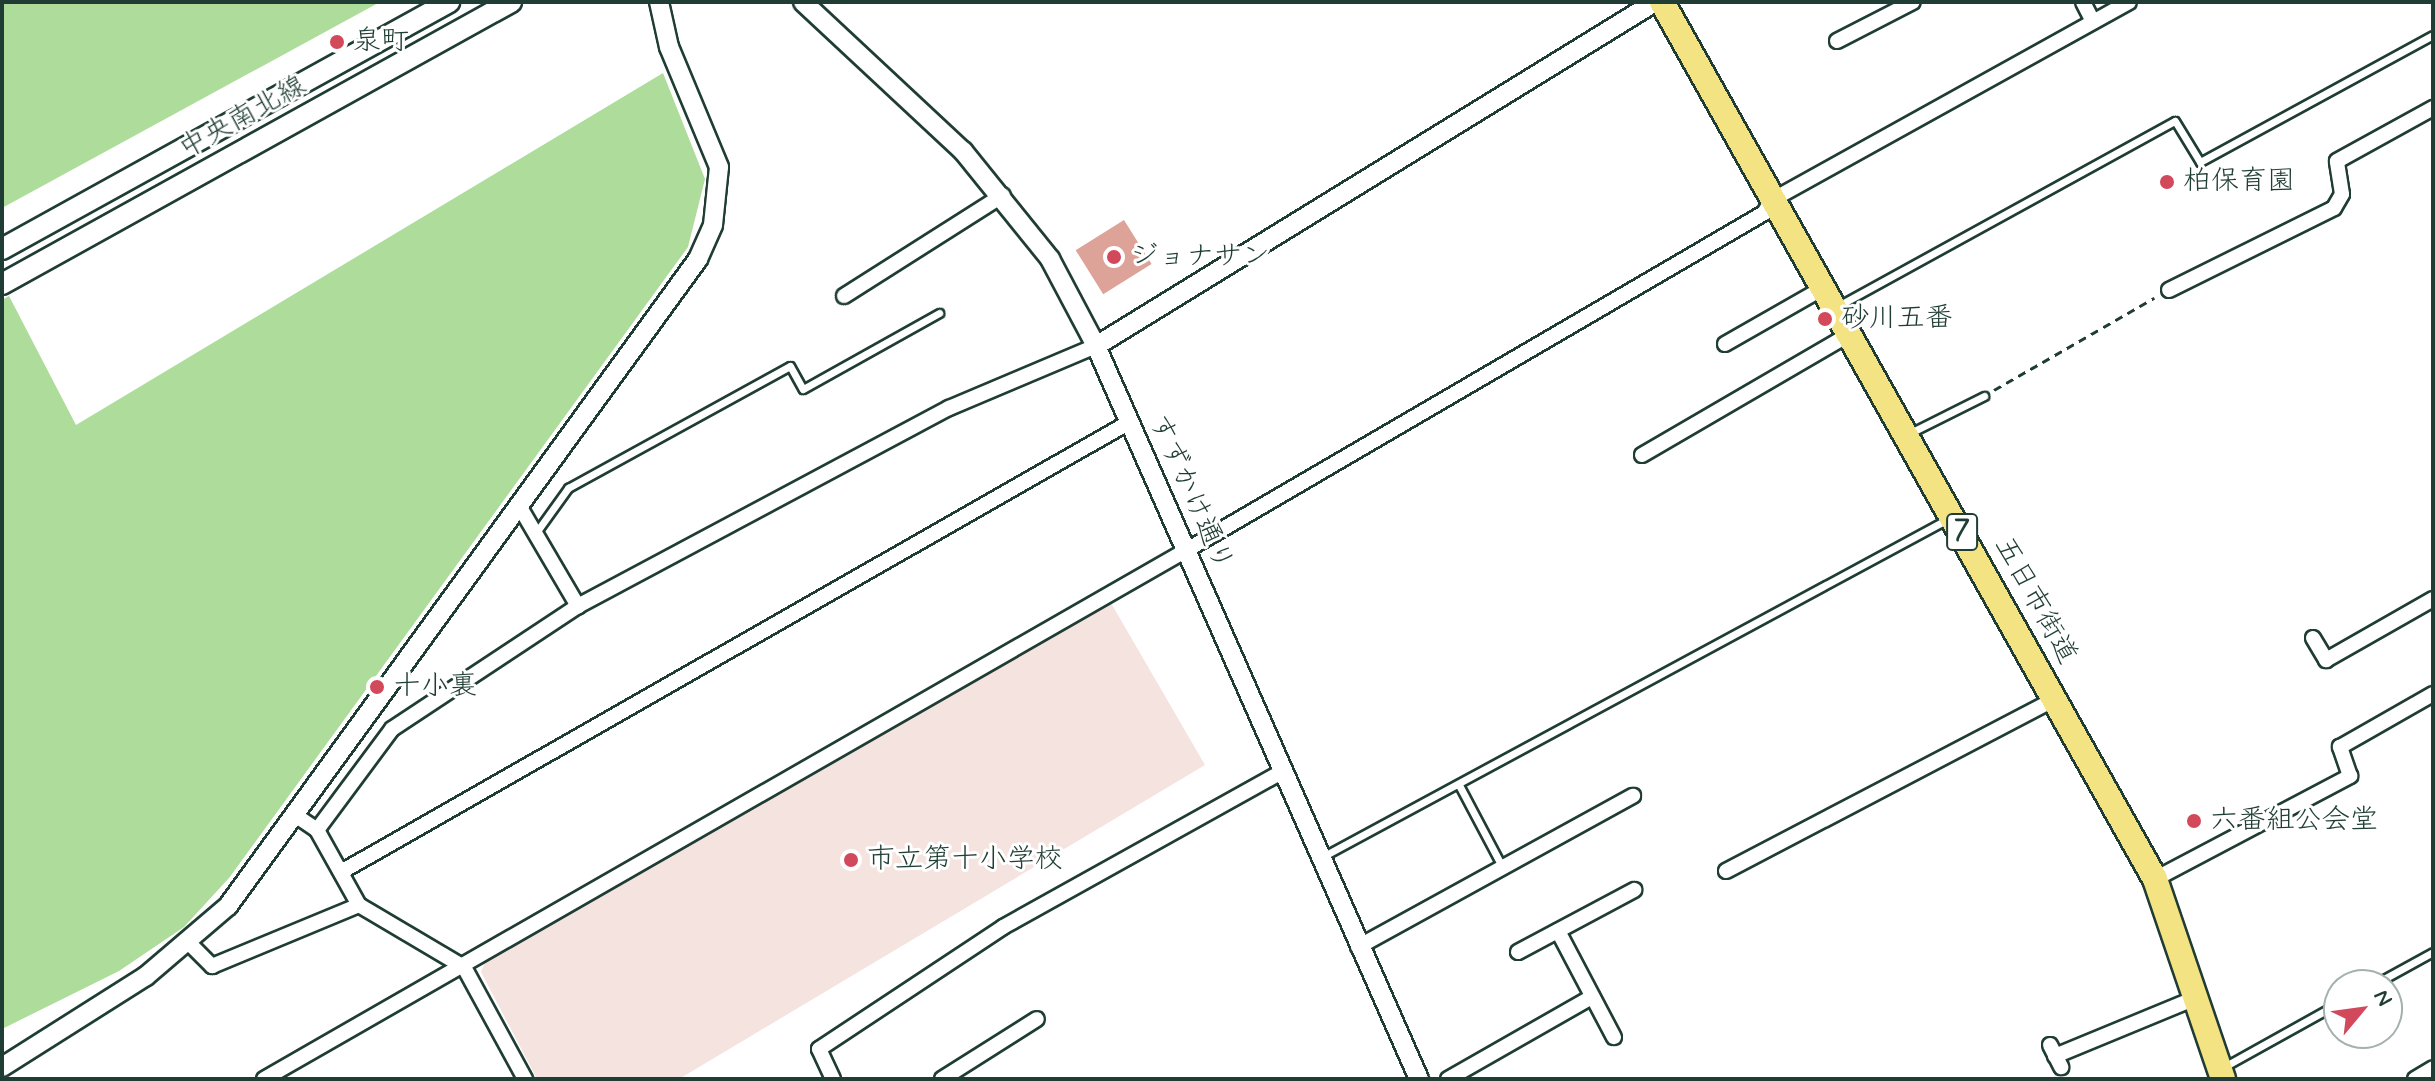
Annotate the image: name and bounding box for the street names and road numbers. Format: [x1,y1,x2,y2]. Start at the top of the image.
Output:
street label: 中央南北線 [174,69,312,167]
street label: すずかけ通り [1140,409,1240,577]
road number: 7 [1946,510,1978,554]
street label: 五日市街道 [1986,532,2084,670]

